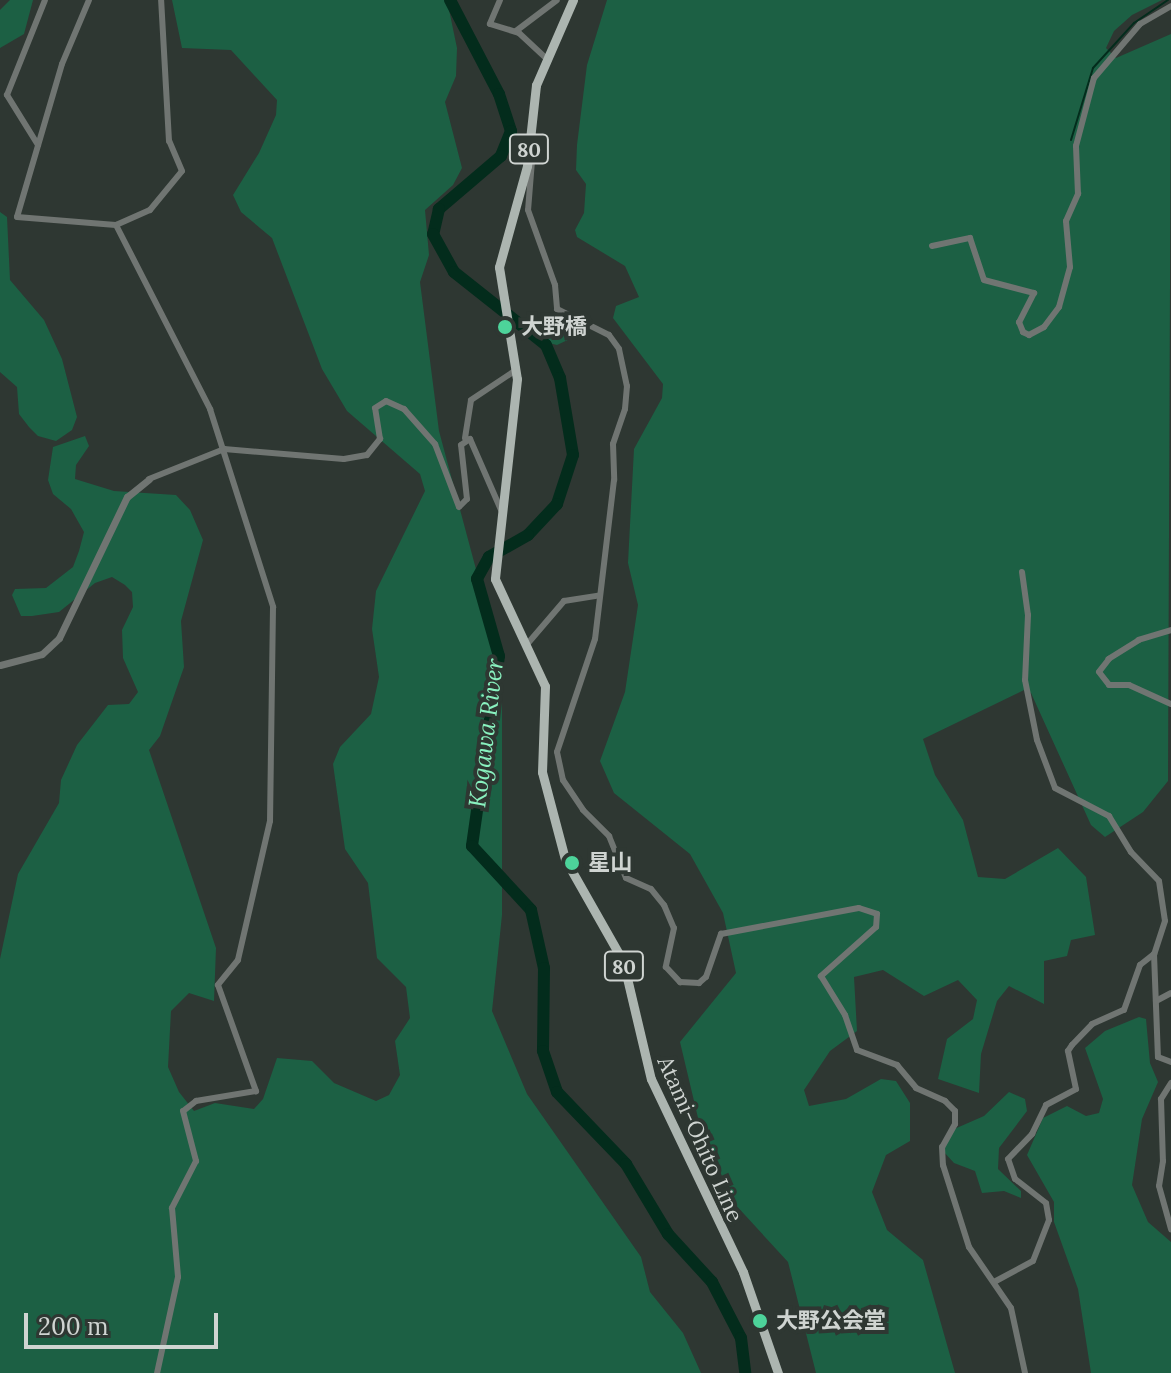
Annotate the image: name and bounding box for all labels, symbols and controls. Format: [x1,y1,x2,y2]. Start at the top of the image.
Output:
road number: 80 [507,133,551,165]
place label: 大野橋 [521,314,587,340]
marker: 大野橋 [496,318,514,336]
water label: Kogawa River [463,657,509,809]
place label: 星山 [588,850,632,876]
marker: 星山 [563,854,581,872]
road number: 80 [602,950,646,982]
street label: Atami-Ohito Line [652,1052,748,1226]
scale bar [28,1297,222,1347]
place label: 大野公会堂 [776,1308,886,1334]
text: 200 m [38,1311,108,1342]
marker: 大野公会堂 [751,1312,769,1330]

